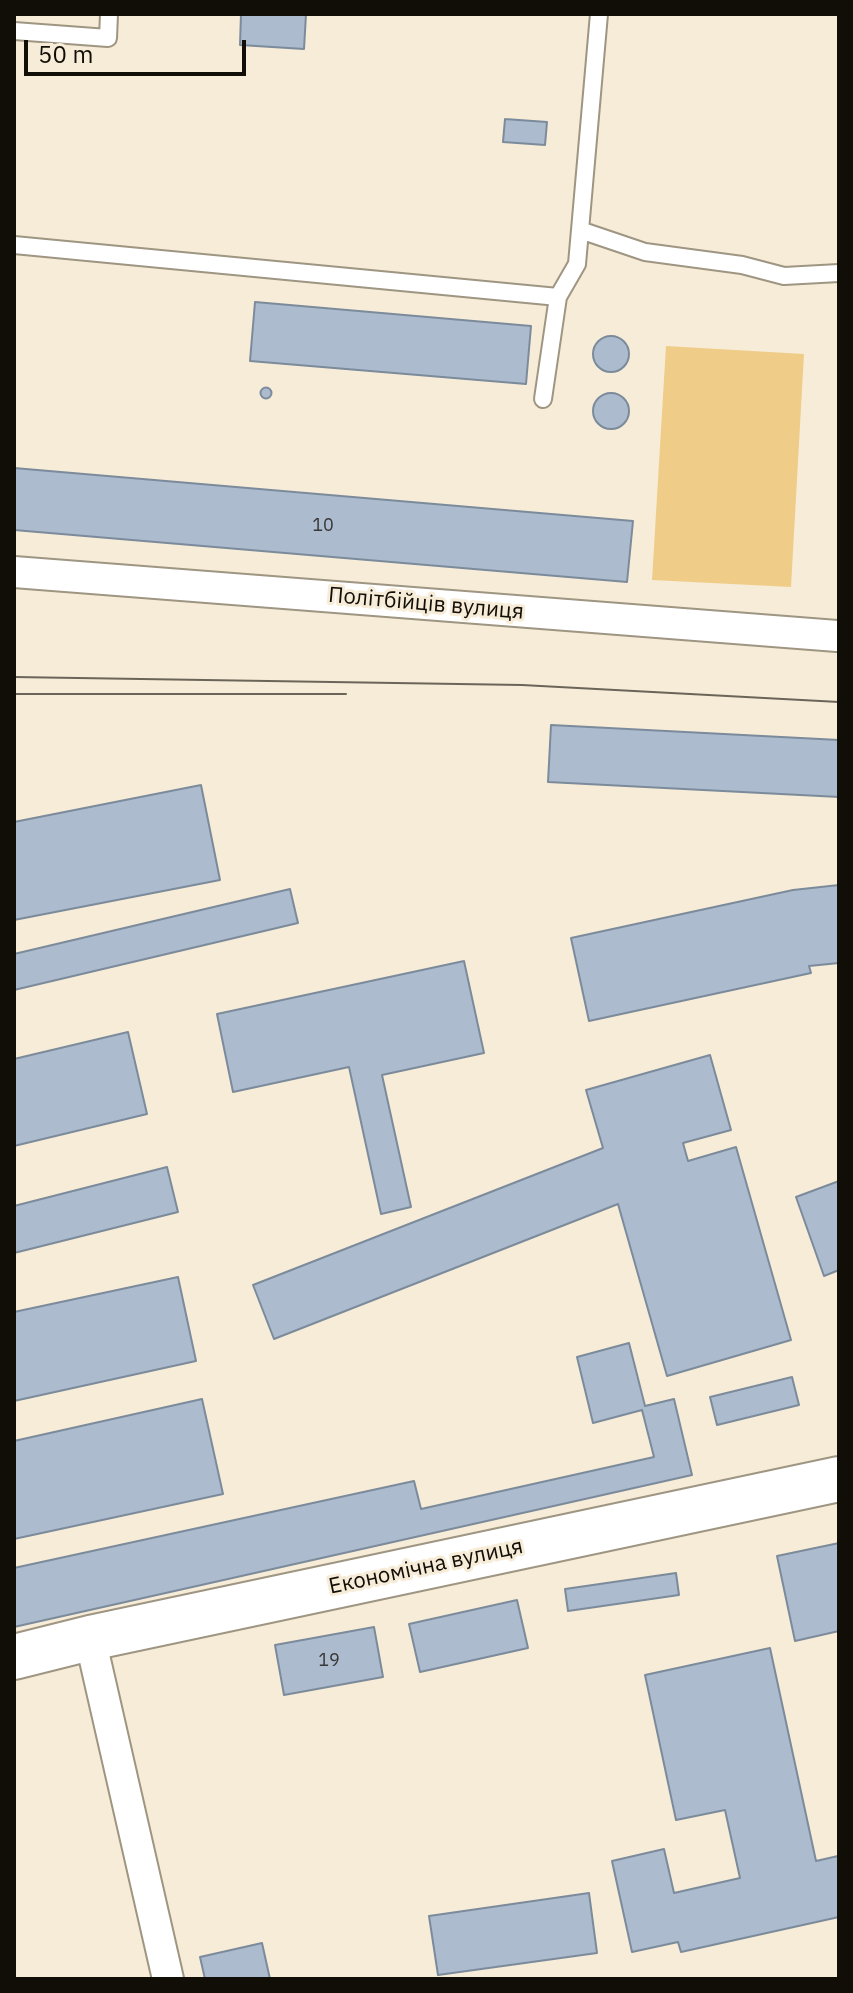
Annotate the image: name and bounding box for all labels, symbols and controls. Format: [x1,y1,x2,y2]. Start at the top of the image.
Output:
scale bar [28,24,250,74]
text: 50 m [38,38,93,70]
house number: 10 [312,515,334,537]
street label: Політбійців вулиця [327,582,525,626]
street label: Економічна вулиця [327,1534,525,1600]
house number: 19 [318,1650,340,1672]

